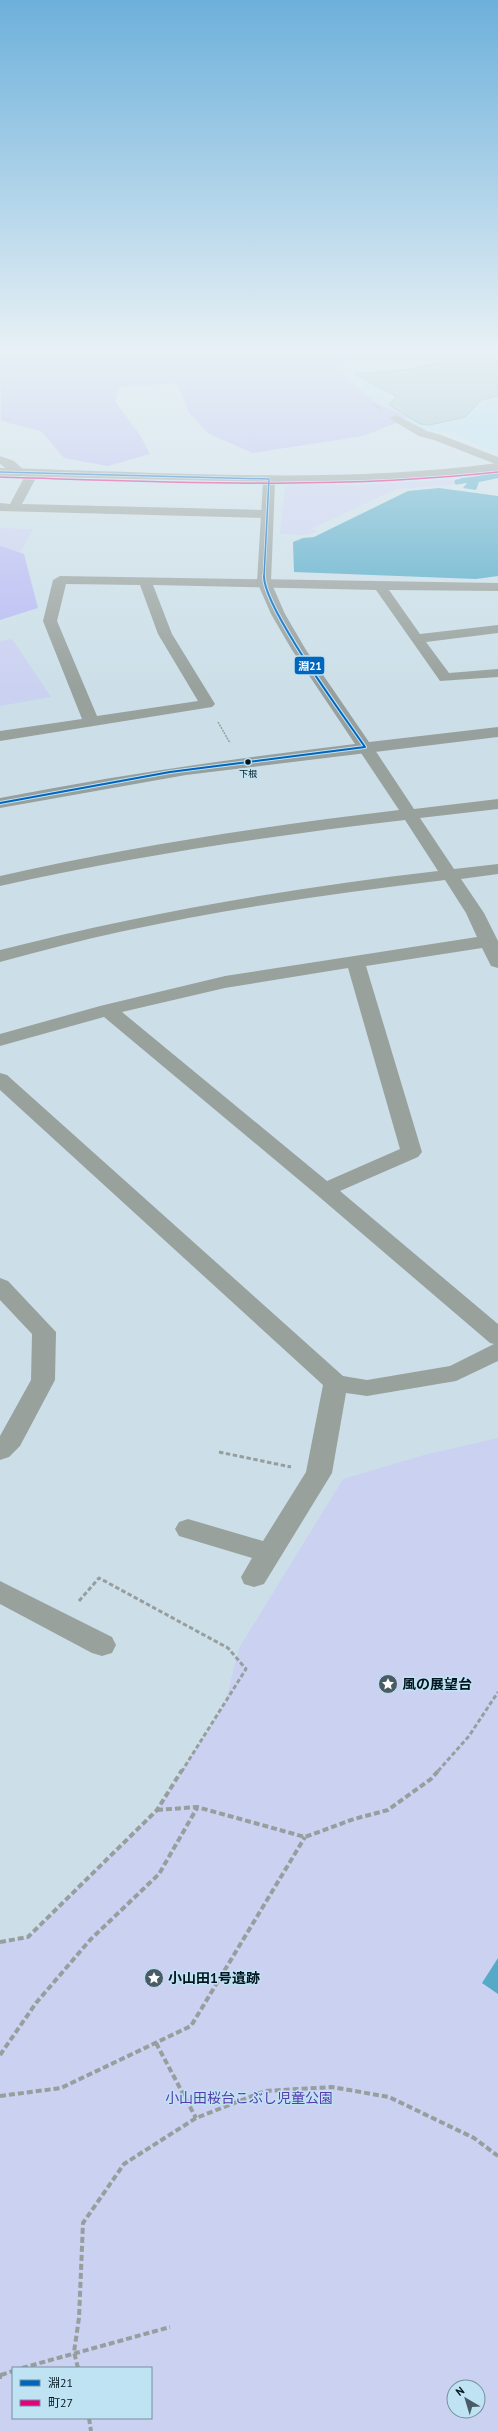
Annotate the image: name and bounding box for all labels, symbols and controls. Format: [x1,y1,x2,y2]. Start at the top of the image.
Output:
line badge: 淵21 [294,656,325,675]
text: 淵21 [298,659,322,673]
marker: 下根 [243,757,253,767]
place label: 下根 [239,768,257,779]
place icon: 風の展望台 [377,1673,399,1695]
place label: 風の展望台 [402,1675,472,1693]
place icon: 小山田1号遺跡 [143,1967,165,1989]
place label: 小山田1号遺跡 [168,1969,260,1987]
park label: 小山田桜台こぶし児童公園 [165,2089,333,2107]
legend [12,2367,152,2419]
text: 淵21 [48,2375,73,2390]
north arrow [446,2379,486,2419]
text: N [453,2383,467,2399]
text: 町27 [48,2395,73,2410]

